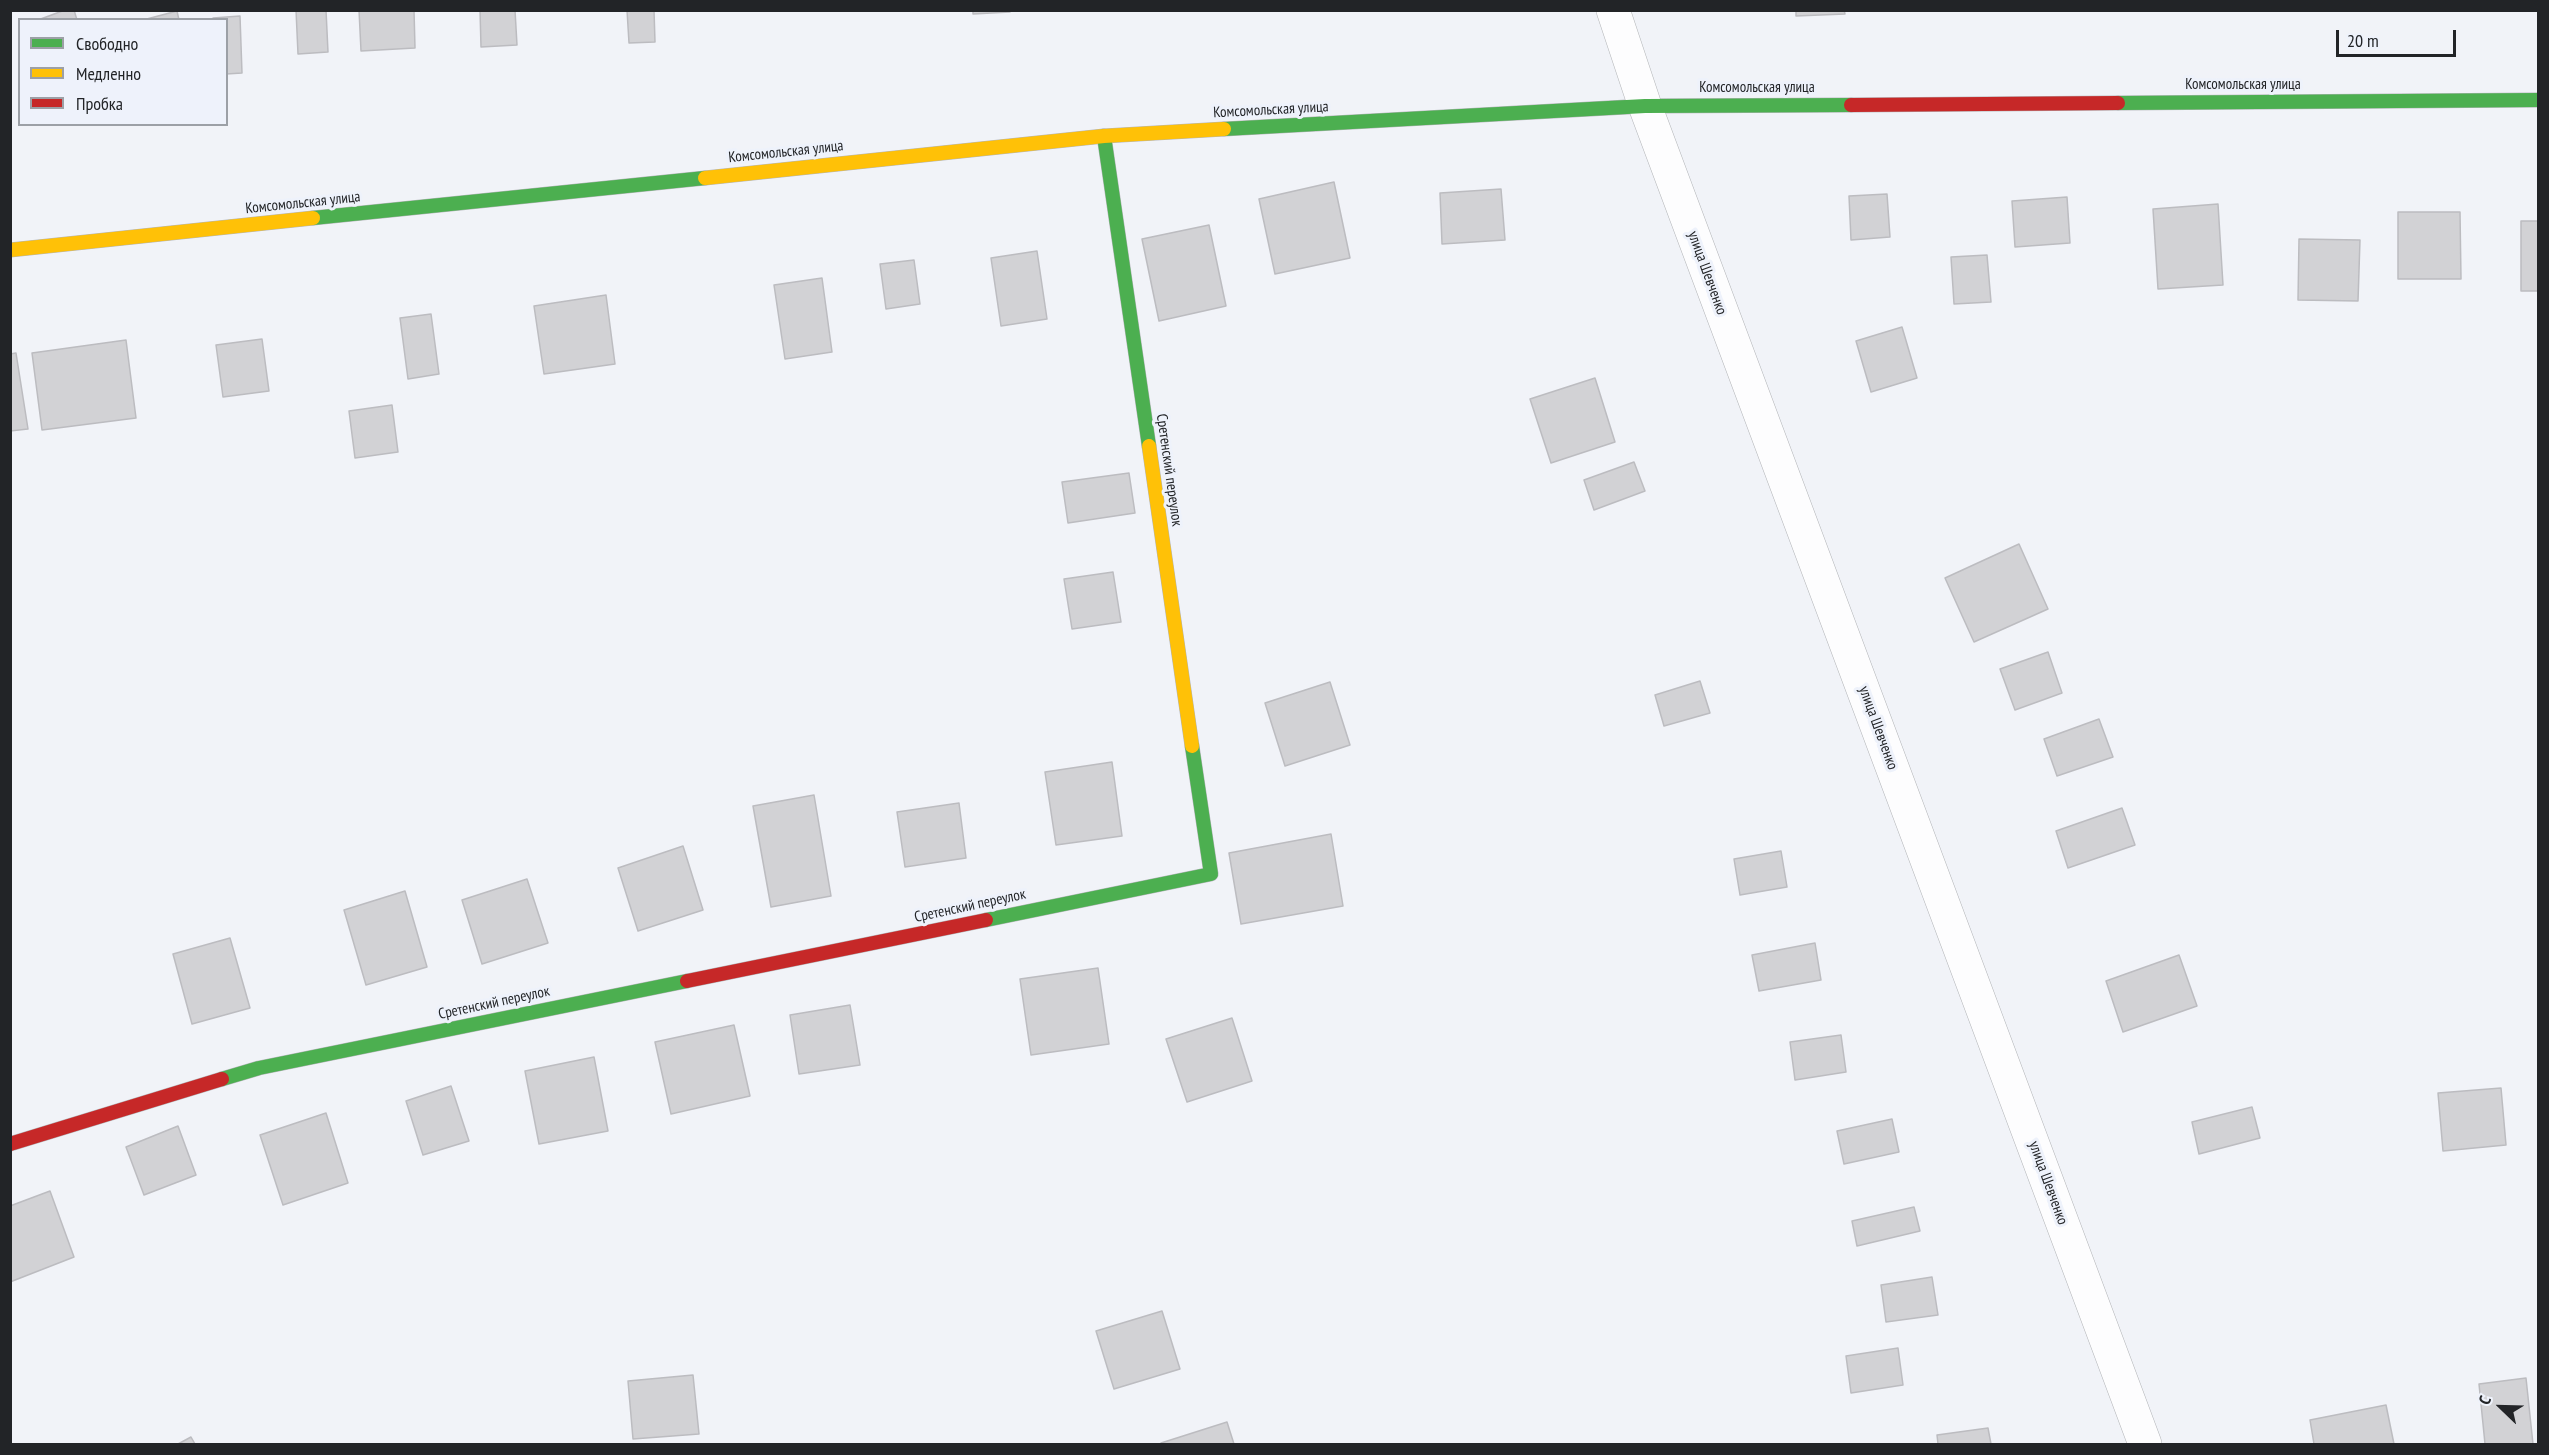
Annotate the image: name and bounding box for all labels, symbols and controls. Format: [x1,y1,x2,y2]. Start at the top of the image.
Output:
legend [18,18,228,126]
scale bar [2339,18,2459,56]
text: 20 m [2347,29,2379,52]
text: Свободно [76,32,138,55]
text: Медленно [76,62,141,85]
street label: Комсомольская улица [2185,76,2301,94]
street label: Комсомольская улица [1699,79,1815,97]
text: Пробка [76,92,123,115]
street label: Комсомольская улица [1213,98,1329,122]
street label: Комсомольская улица [728,137,844,167]
street label: Комсомольская улица [245,188,361,218]
street label: улица Шевченко [1684,229,1730,317]
street label: Сретенский переулок [1152,413,1186,527]
street label: улица Шевченко [1855,684,1901,772]
street label: Сретенский переулок [913,885,1027,927]
street label: Сретенский переулок [437,982,551,1024]
street label: улица Шевченко [2025,1139,2071,1227]
north arrow [2471,1377,2531,1437]
text: С [2474,1393,2495,1407]

